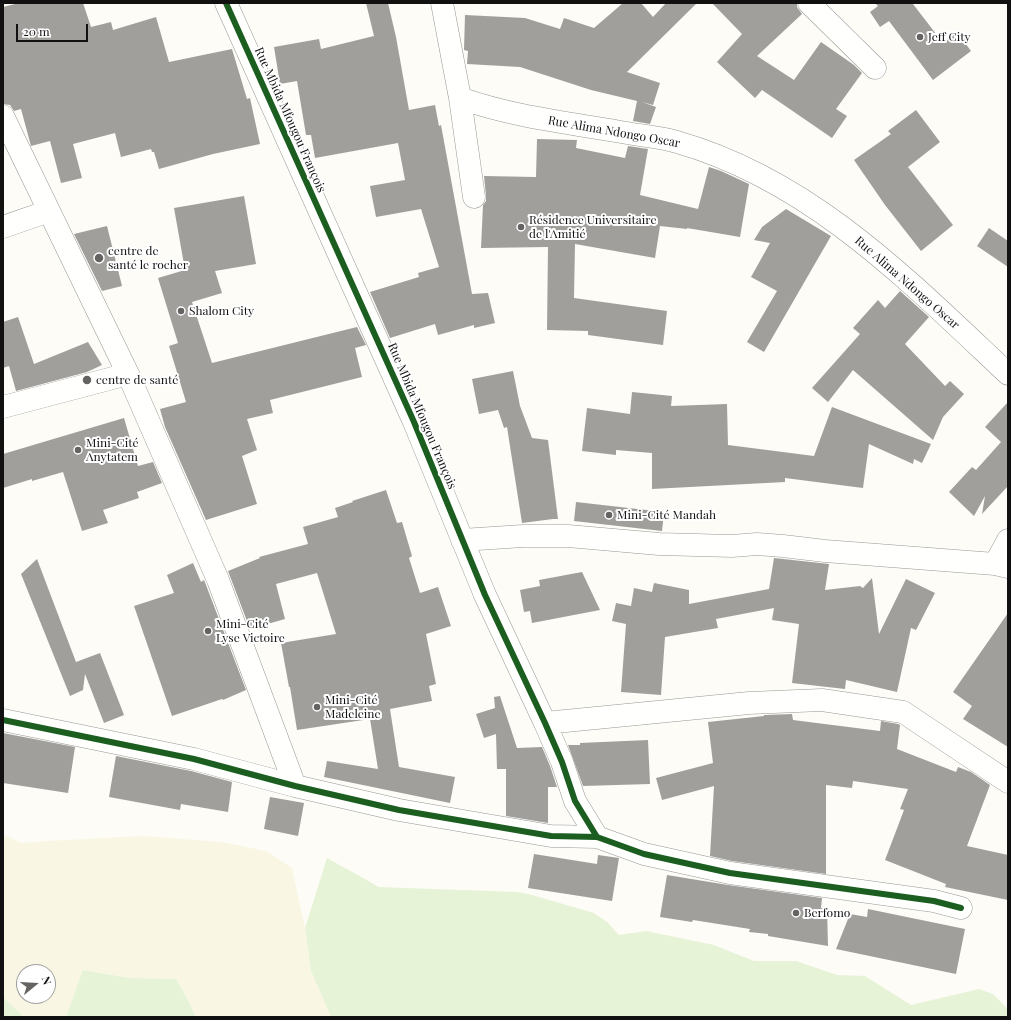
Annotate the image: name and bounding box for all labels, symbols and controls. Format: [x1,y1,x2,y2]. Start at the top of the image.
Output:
scale bar [18,16,90,42]
text: 20 m [23,23,50,39]
place label: Jeff City [928,30,971,44]
marker: Jeff City [915,32,925,42]
street label: Rue Mbida Mfougou François [251,45,329,195]
street label: Rue Alima Ndongo Oscar [547,113,681,151]
place label: Résidence Universitaire de l'Amitié [529,213,656,241]
marker: Résidence Universitaire de l'Amitié [516,222,526,232]
street label: Rue Alima Ndongo Oscar [852,234,962,332]
place label: centre de santé le rocher [108,244,188,272]
marker: centre de santé le rocher [93,252,105,264]
place label: Shalom City [189,304,254,318]
marker: Shalom City [176,306,186,316]
street label: Rue Mbida Mfougou François [385,341,459,491]
place label: centre de santé [96,373,178,387]
marker: centre de santé [81,374,93,386]
place label: Mini-Cité Anytatem [86,436,139,464]
marker: Mini-Cité Anytatem [73,445,83,455]
place label: Mini-Cité Mandah [617,508,716,522]
marker: Mini-Cité Mandah [604,510,614,520]
place label: Mini-Cité Lyse Victoire [216,617,285,645]
marker: Mini-Cité Lyse Victoire [203,626,213,636]
place label: Mini-Cité Madeleine [325,693,381,721]
marker: Mini-Cité Madeleine [312,702,322,712]
place label: Berfomo [804,906,850,920]
marker: Berfomo [791,908,801,918]
north arrow [16,964,56,1004]
text: N [39,974,55,987]

